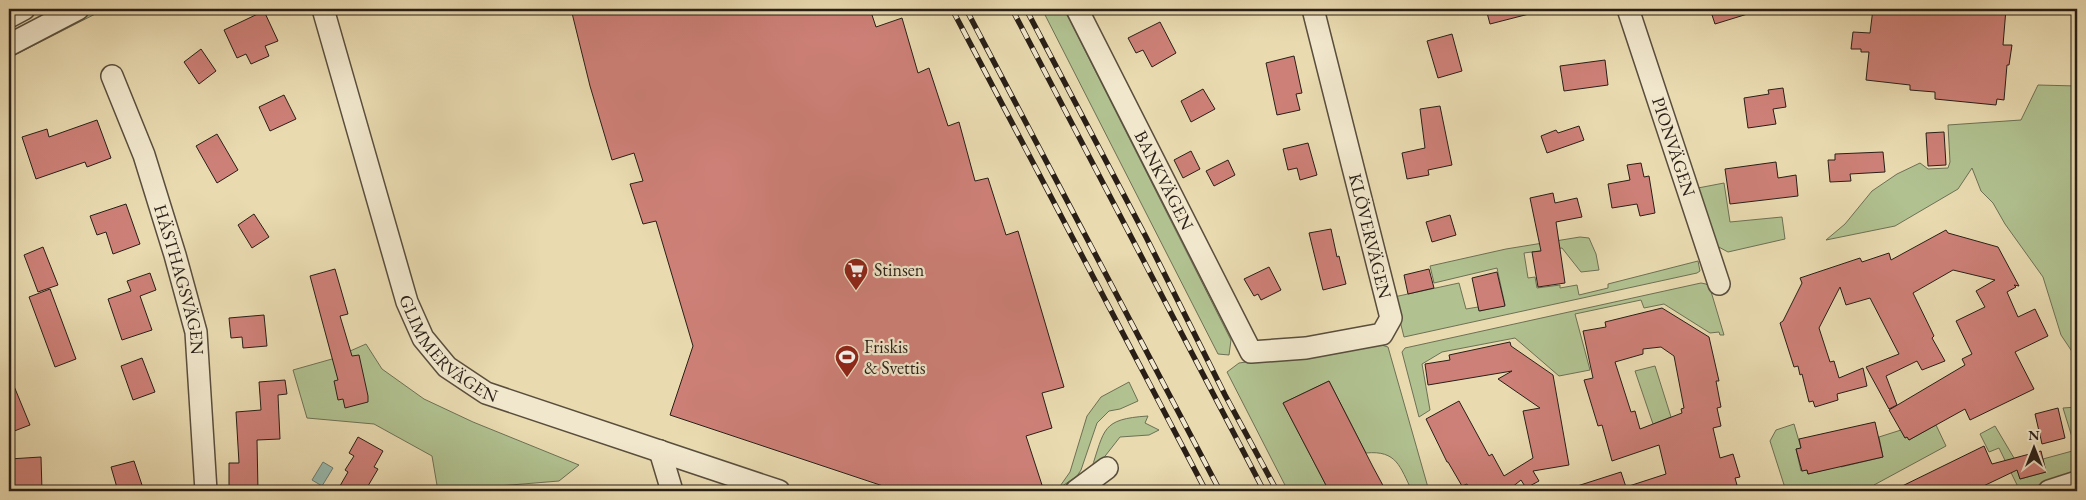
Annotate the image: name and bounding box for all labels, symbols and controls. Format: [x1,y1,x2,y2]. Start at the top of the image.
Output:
street label: PIONVÄGEN [1647,94,1701,200]
street label: BANKVÄGEN [1129,126,1200,234]
street label: KLÖVERVÄGEN [1344,171,1397,302]
street label: HÄSTHAGSVÄGEN [149,201,209,356]
supermarket icon: Stinsen [843,257,869,291]
place label: Stinsen [874,258,925,281]
street label: GLIMMERVÄGEN [395,292,501,407]
place label: Friskis & Svettis [864,335,926,379]
sports icon: Friskis & Svettis [834,344,860,378]
north arrow [2008,422,2058,472]
text: N [2028,426,2040,444]

